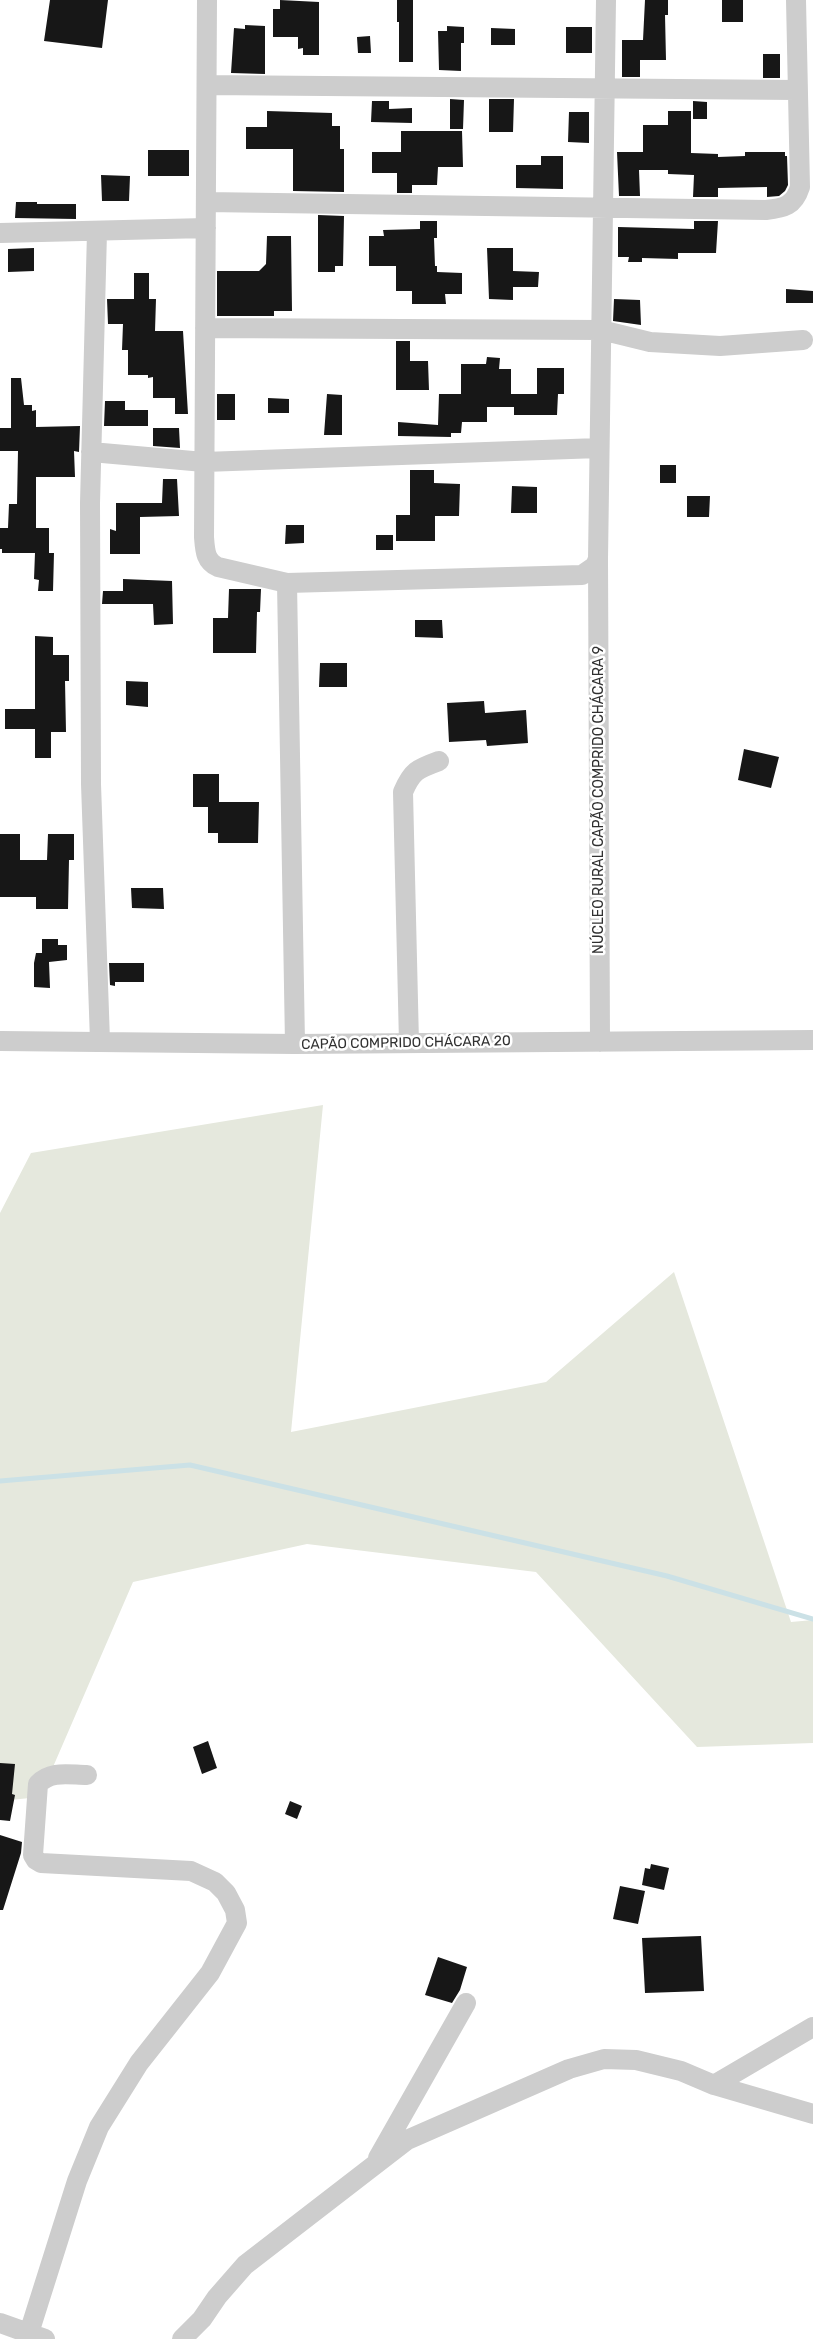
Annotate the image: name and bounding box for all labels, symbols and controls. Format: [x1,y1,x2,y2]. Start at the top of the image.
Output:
street label: NÚCLEO RURAL CAPÃO COMPRIDO CHÁCARA 9 [591,646,607,954]
street label: CAPÃO COMPRIDO CHÁCARA 20 [301,1033,511,1053]

